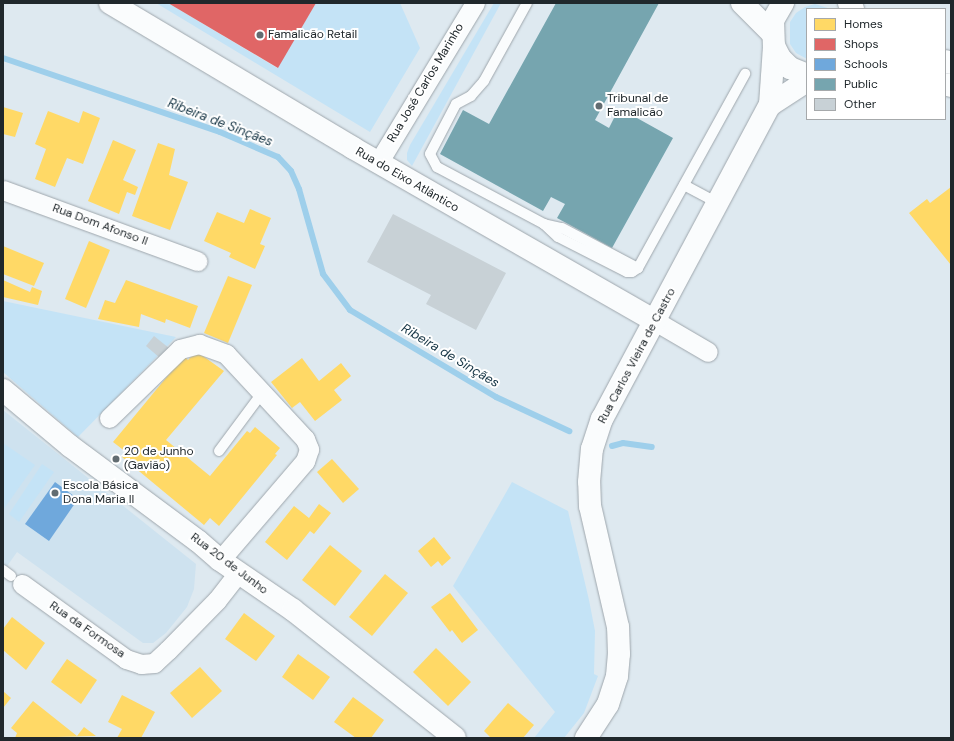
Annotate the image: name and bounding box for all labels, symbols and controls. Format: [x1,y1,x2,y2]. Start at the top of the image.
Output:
legend [806,8,946,120]
text: Homes [844,16,883,32]
street label: Rua José Carlos Marinho [385,21,467,145]
place label: Famalicão Retail [268,28,357,42]
marker: Famalicão Retail [255,30,265,40]
text: Shops [844,36,879,52]
text: Schools [844,56,888,72]
text: Public [844,76,878,92]
place label: Tribunal de Famalicão [607,92,668,120]
water label: Ribeira de Sinçães [165,96,275,150]
text: Other [844,96,876,112]
marker: Tribunal de Famalicão [594,101,604,111]
street label: Rua do Eixo Atlântico [353,145,461,215]
street label: Rua Dom Afonso II [50,201,150,249]
street label: Rua Carlos Vieira de Castro [595,286,679,426]
water label: Ribeira de Sinçães [398,321,502,391]
place label: 20 de Junho (Gavião) [124,445,194,473]
marker: 20 de Junho (Gavião) [111,454,121,464]
place label: Escola Básica Dona Maria II [63,479,138,507]
marker: Escola Básica Dona Maria II [50,488,60,498]
street label: Rua 20 de Junho [187,530,271,598]
street label: Rua da Formosa [46,599,128,661]

